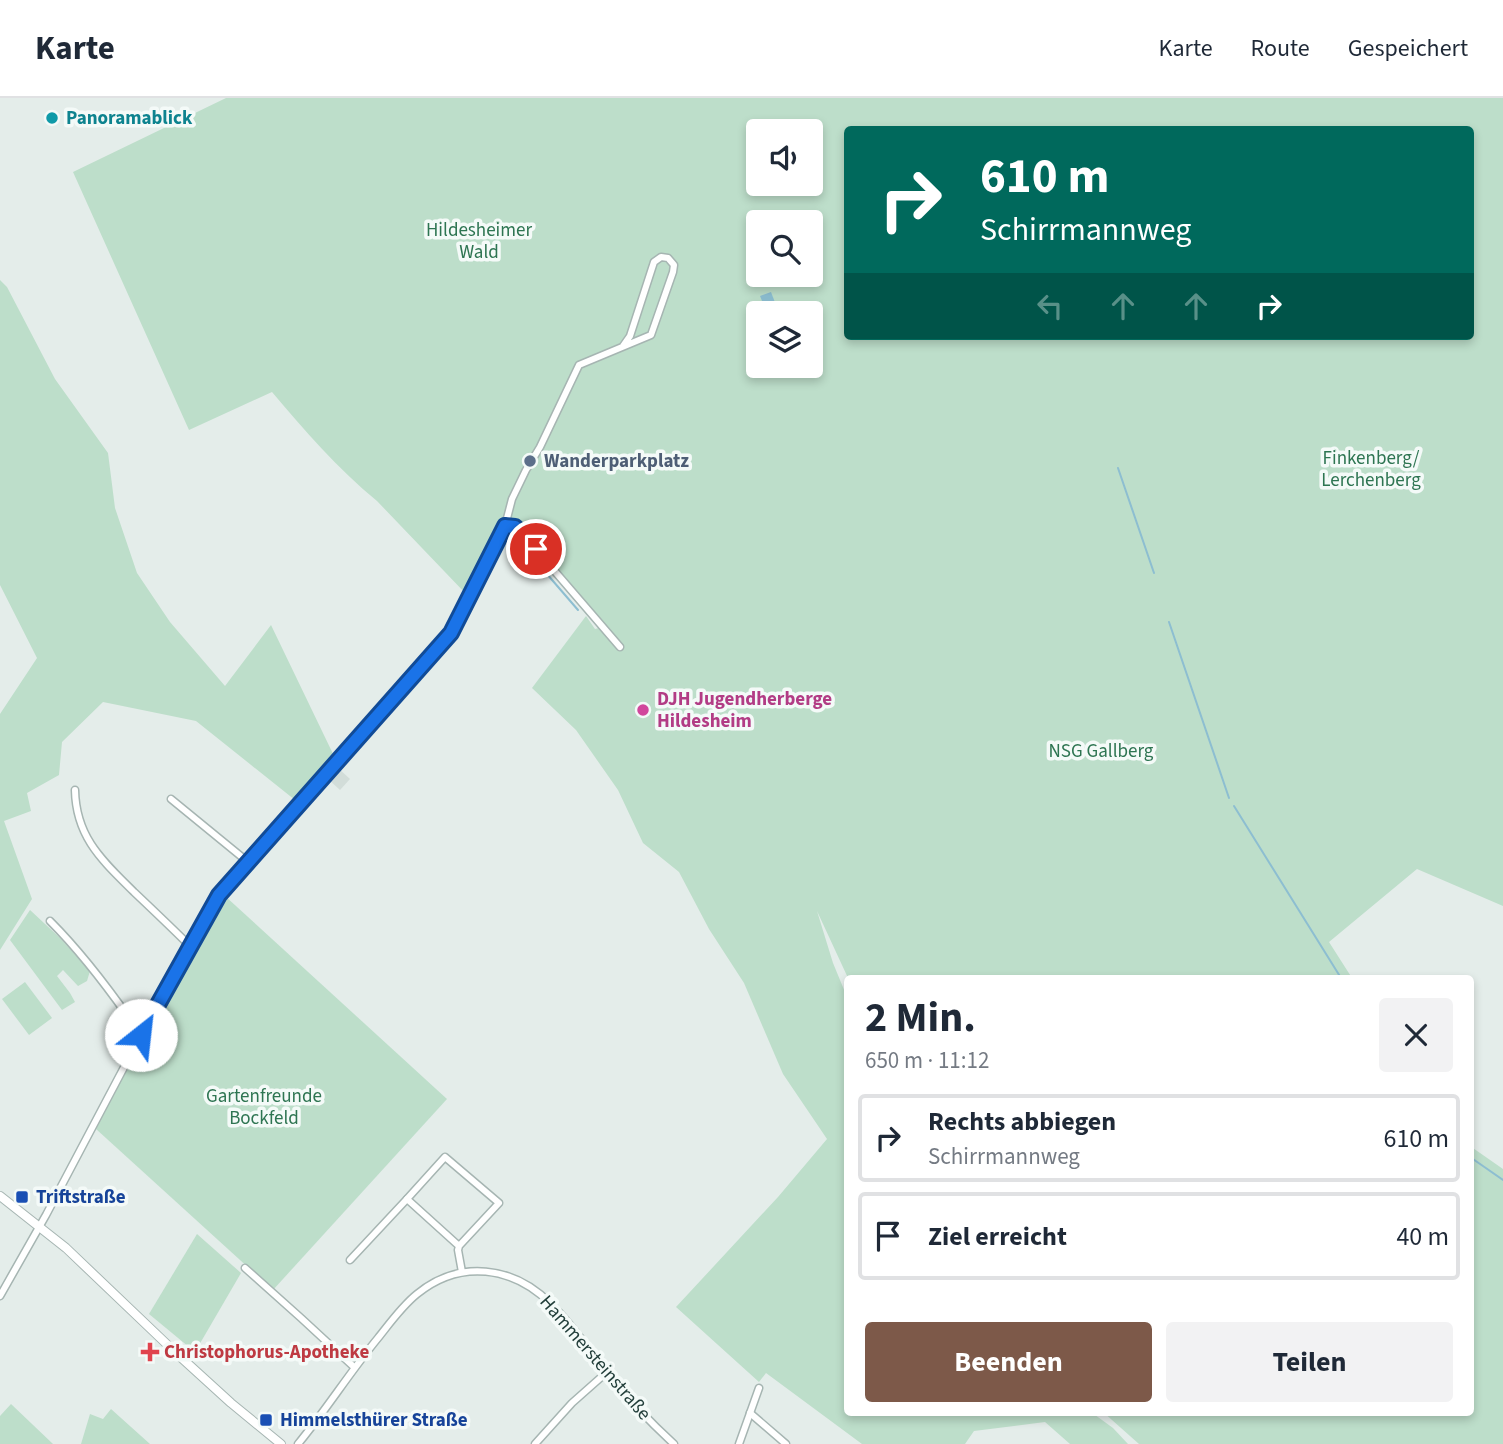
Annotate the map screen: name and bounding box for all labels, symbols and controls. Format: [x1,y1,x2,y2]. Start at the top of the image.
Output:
text: Karte [35,25,115,72]
text: Karte [1159,31,1213,66]
text: Route [1251,31,1310,66]
text: Gespeichert [1348,31,1468,66]
place label: Panoramablick [66,105,193,132]
marker: Panoramablick [44,110,60,126]
map controls [746,119,823,378]
button: sound [746,119,823,196]
text: 610 m [980,142,1109,212]
icon: right [865,154,956,245]
text: Schirrmannweg [980,207,1191,253]
button: search [746,210,823,287]
park label: Hildesheimer Wald [426,217,532,266]
icon: left [1031,287,1069,325]
icon: ahead [1104,287,1142,325]
icon: ahead [1177,287,1215,325]
icon: right [1250,287,1288,325]
button: layers [746,301,823,378]
park label: Finkenberg/ Lerchenberg [1321,445,1421,494]
place label: Wanderparkplatz [544,448,689,475]
marker: Wanderparkplatz [522,453,538,469]
pin [506,519,566,579]
icon: arrive [517,530,555,568]
place label: DJH Jugendherberge Hildesheim [657,686,832,735]
marker: DJH Jugendherberge Hildesheim [635,702,651,718]
park label: NSG Gallberg [1049,738,1154,765]
text: 2 Min. [865,988,976,1048]
position arrow [104,998,178,1072]
button: close [1379,998,1453,1072]
text: 650 m · 11:12 [865,1044,989,1077]
park label: Gartenfreunde Bockfeld [206,1083,322,1132]
text: Rechts abbiegen [928,1103,1116,1140]
icon: right [869,1119,907,1157]
text: 610 m [1383,1120,1449,1157]
text: Schirrmannweg [928,1140,1080,1173]
place label: Triftstraße [36,1184,126,1211]
marker: Triftstraße [14,1189,30,1205]
icon: arrive [869,1217,907,1255]
text: Ziel erreicht [928,1218,1067,1255]
text: 40 m [1396,1218,1449,1255]
street label: Hammersteinstraße [533,1290,657,1426]
button: Beenden [865,1322,1152,1402]
button: Teilen [1166,1322,1453,1402]
place label: Christophorus-Apotheke [164,1339,369,1366]
marker: Christophorus-Apotheke [142,1344,158,1360]
place label: Himmelsthürer Straße [280,1407,468,1434]
marker: Himmelsthürer Straße [258,1412,274,1428]

